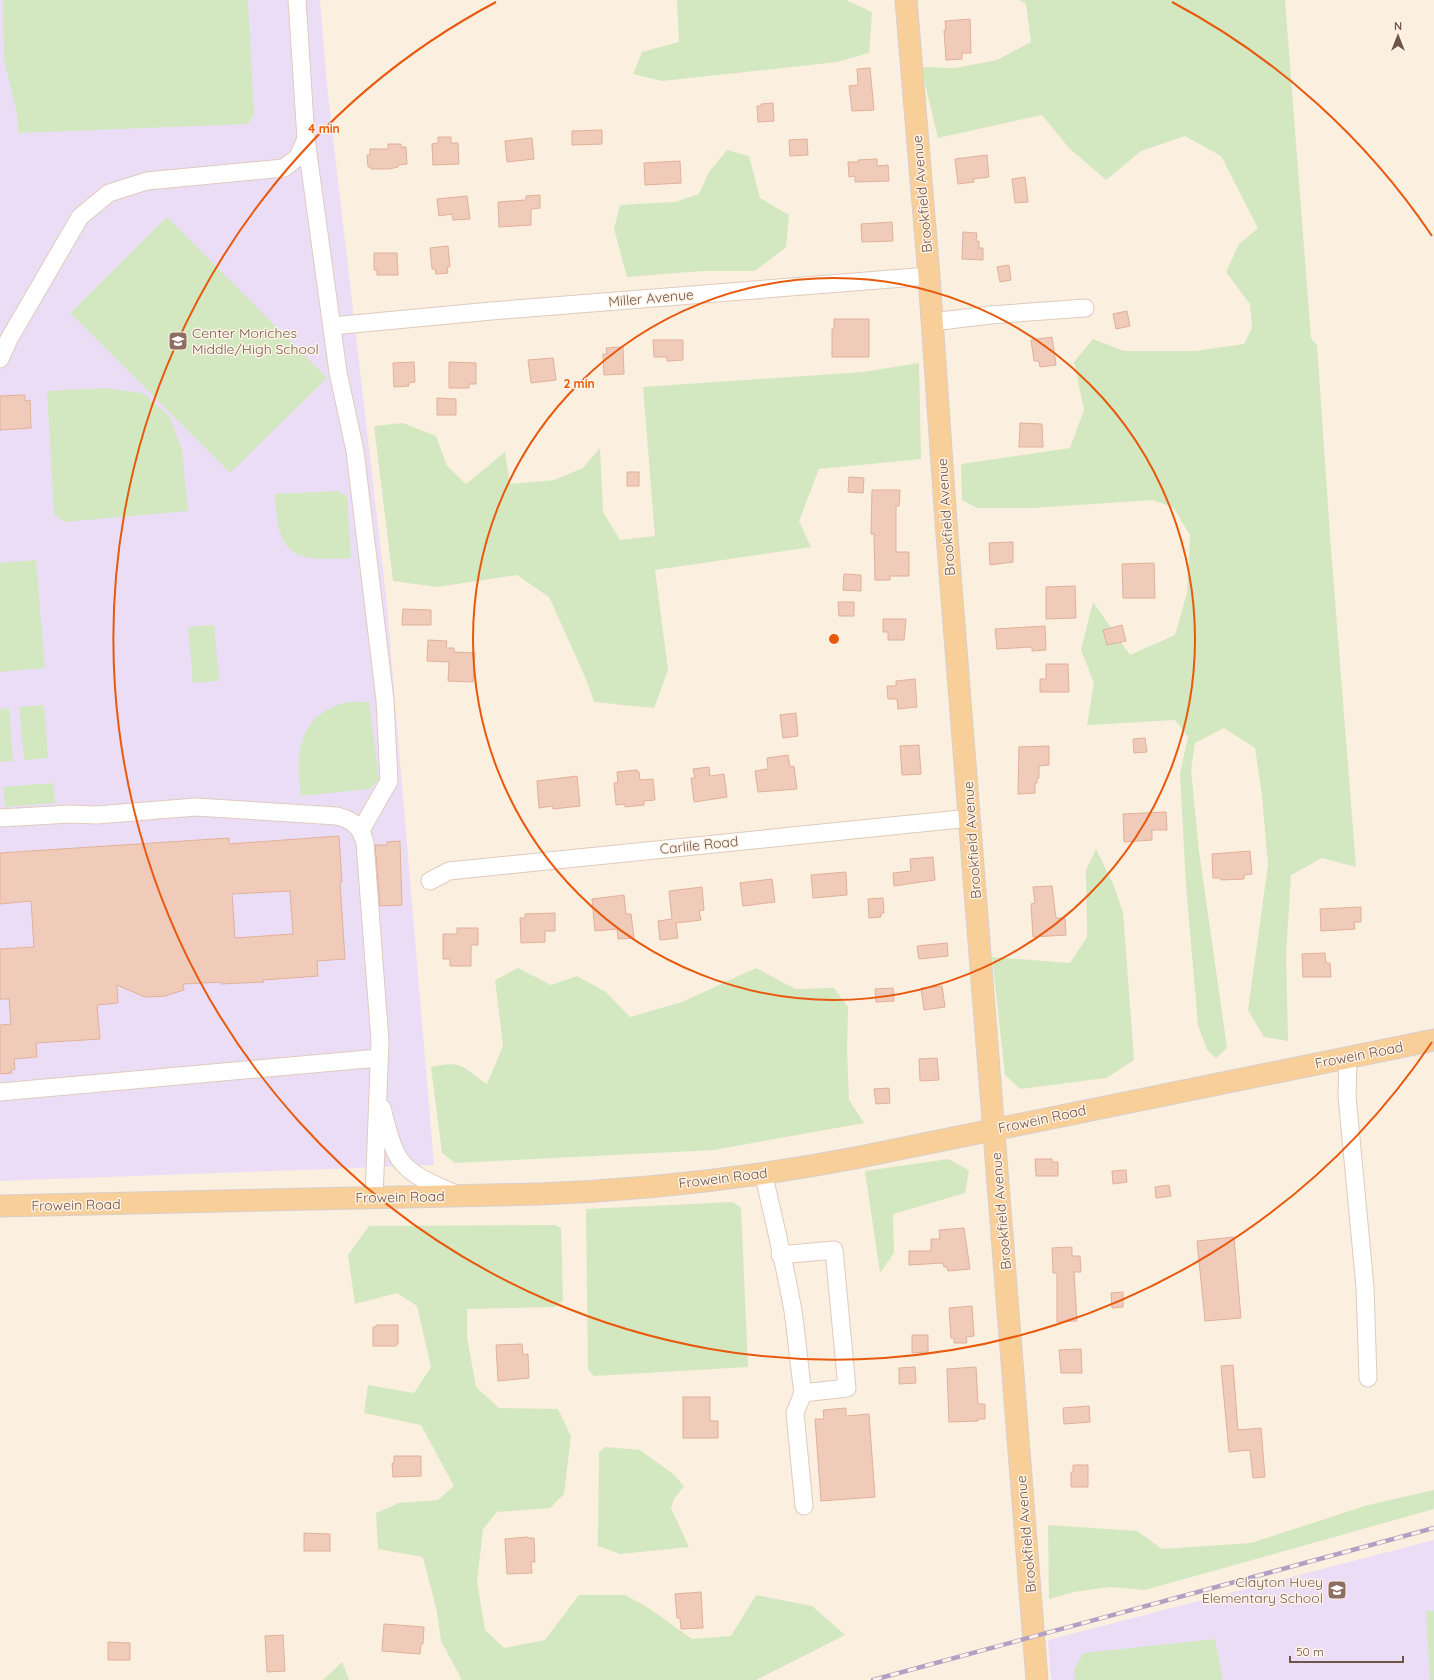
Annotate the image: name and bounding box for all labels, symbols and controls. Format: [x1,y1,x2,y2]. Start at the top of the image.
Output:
north arrow [1378,16,1418,56]
text: N [1394,19,1402,33]
text: 4 min [308,121,340,136]
street label: Brookfield Avenue [908,134,936,253]
street label: Miller Avenue [607,285,695,311]
place label: Center Moriches Middle/High School [192,324,319,358]
school or university icon: Center Moriches Middle/High School [167,330,189,352]
text: 2 min [563,376,595,391]
street label: Brookfield Avenue [933,458,959,576]
centre of rings [827,632,841,646]
street label: Brookfield Avenue [959,781,985,899]
street label: Carlile Road [659,832,739,858]
street label: Frowein Road [1313,1038,1405,1072]
street label: Frowein Road [996,1101,1088,1137]
street label: Brookfield Avenue [987,1151,1015,1270]
street label: Frowein Road [678,1164,768,1192]
street label: Frowein Road [355,1187,445,1207]
street label: Frowein Road [31,1195,121,1215]
street label: Brookfield Avenue [1012,1474,1040,1593]
place label: Clayton Huey Elementary School [1202,1573,1323,1607]
school or university icon: Clayton Huey Elementary School [1326,1579,1348,1601]
scale bar [1290,1638,1403,1664]
text: 50 m [1296,1644,1324,1659]

